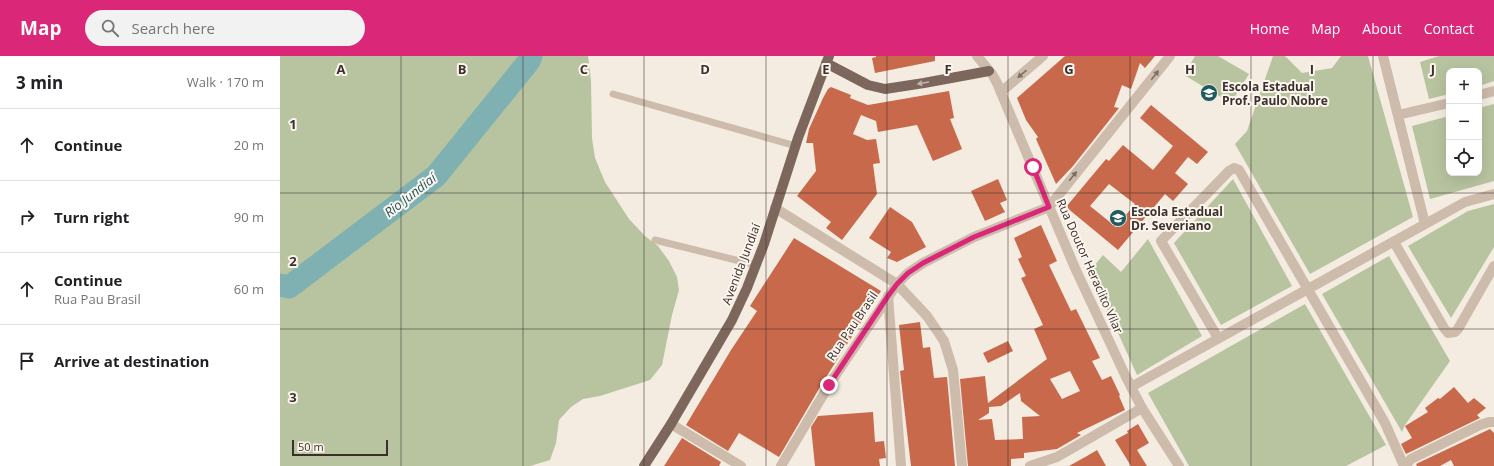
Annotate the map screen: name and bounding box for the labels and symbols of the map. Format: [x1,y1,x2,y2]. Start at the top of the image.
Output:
text: A [337,60,346,78]
text: B [458,60,467,78]
text: C [580,60,588,78]
text: D [700,60,710,78]
text: E [822,60,830,78]
text: F [944,60,952,78]
text: G [1064,60,1074,78]
text: H [1185,60,1195,78]
text: I [1310,60,1314,78]
text: J [1430,60,1435,78]
one-way arrow [1017,69,1026,78]
one-way arrow [1151,70,1159,81]
place label: Escola Estadual Prof. Paulo Nobre [1222,78,1328,109]
one-way arrow [917,80,929,86]
school or university icon: Escola Estadual Prof. Paulo Nobre [1199,83,1219,103]
text: 1 [289,115,297,133]
route start [1024,158,1042,176]
water label: Rio Jundiaí [380,168,441,221]
one-way arrow [1069,171,1078,182]
street label: Rua Doutor Heraclito Vilar [1053,196,1127,336]
place label: Escola Estadual Dr. Severiano [1131,203,1223,234]
school or university icon: Escola Estadual Dr. Severiano [1108,208,1128,228]
street label: Avenida Jundiaí [718,220,765,307]
text: 2 [289,252,297,270]
street label: Rua Pau Brasil [823,288,881,364]
route end [820,376,838,394]
text: 3 [289,388,297,406]
scale bar [292,438,388,457]

